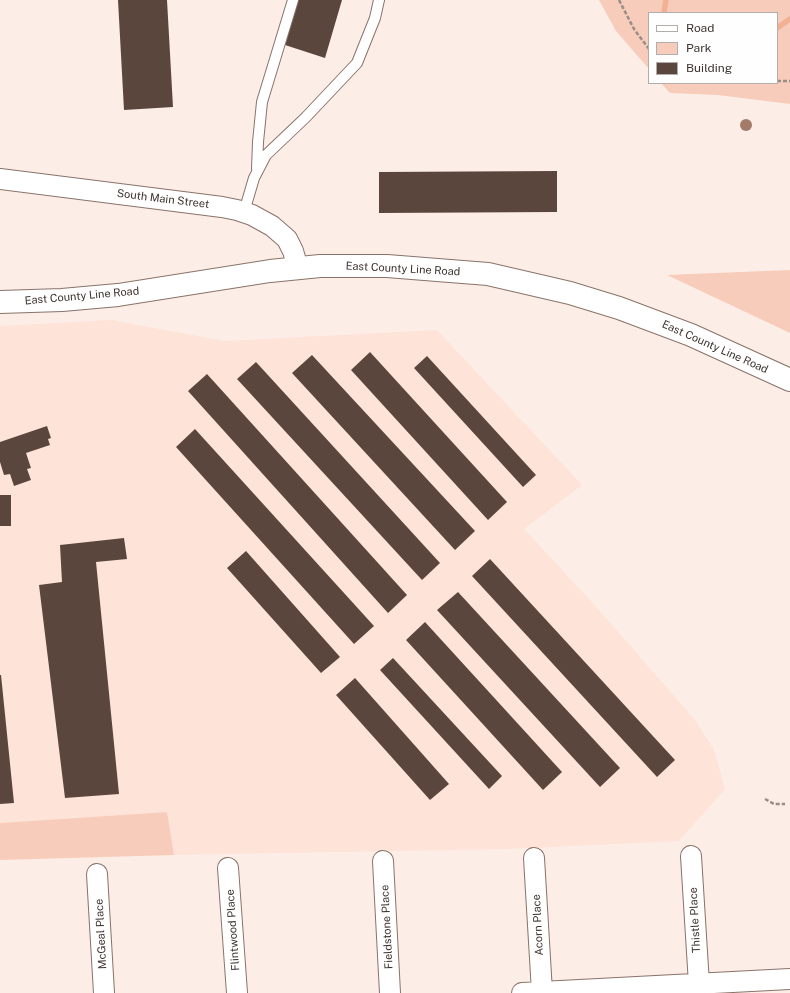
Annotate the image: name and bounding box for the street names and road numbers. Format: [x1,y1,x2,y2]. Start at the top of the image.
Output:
street label: South Main Street [116,187,210,211]
street label: East County Line Road [345,259,461,279]
street label: East County Line Road [24,284,140,308]
street label: East County Line Road [660,318,770,376]
street label: Fieldstone Place [378,884,396,970]
street label: Thistle Place [687,887,703,953]
street label: Flintwood Place [224,889,242,971]
street label: Acorn Place [530,894,546,956]
street label: McGeal Place [93,898,109,970]

